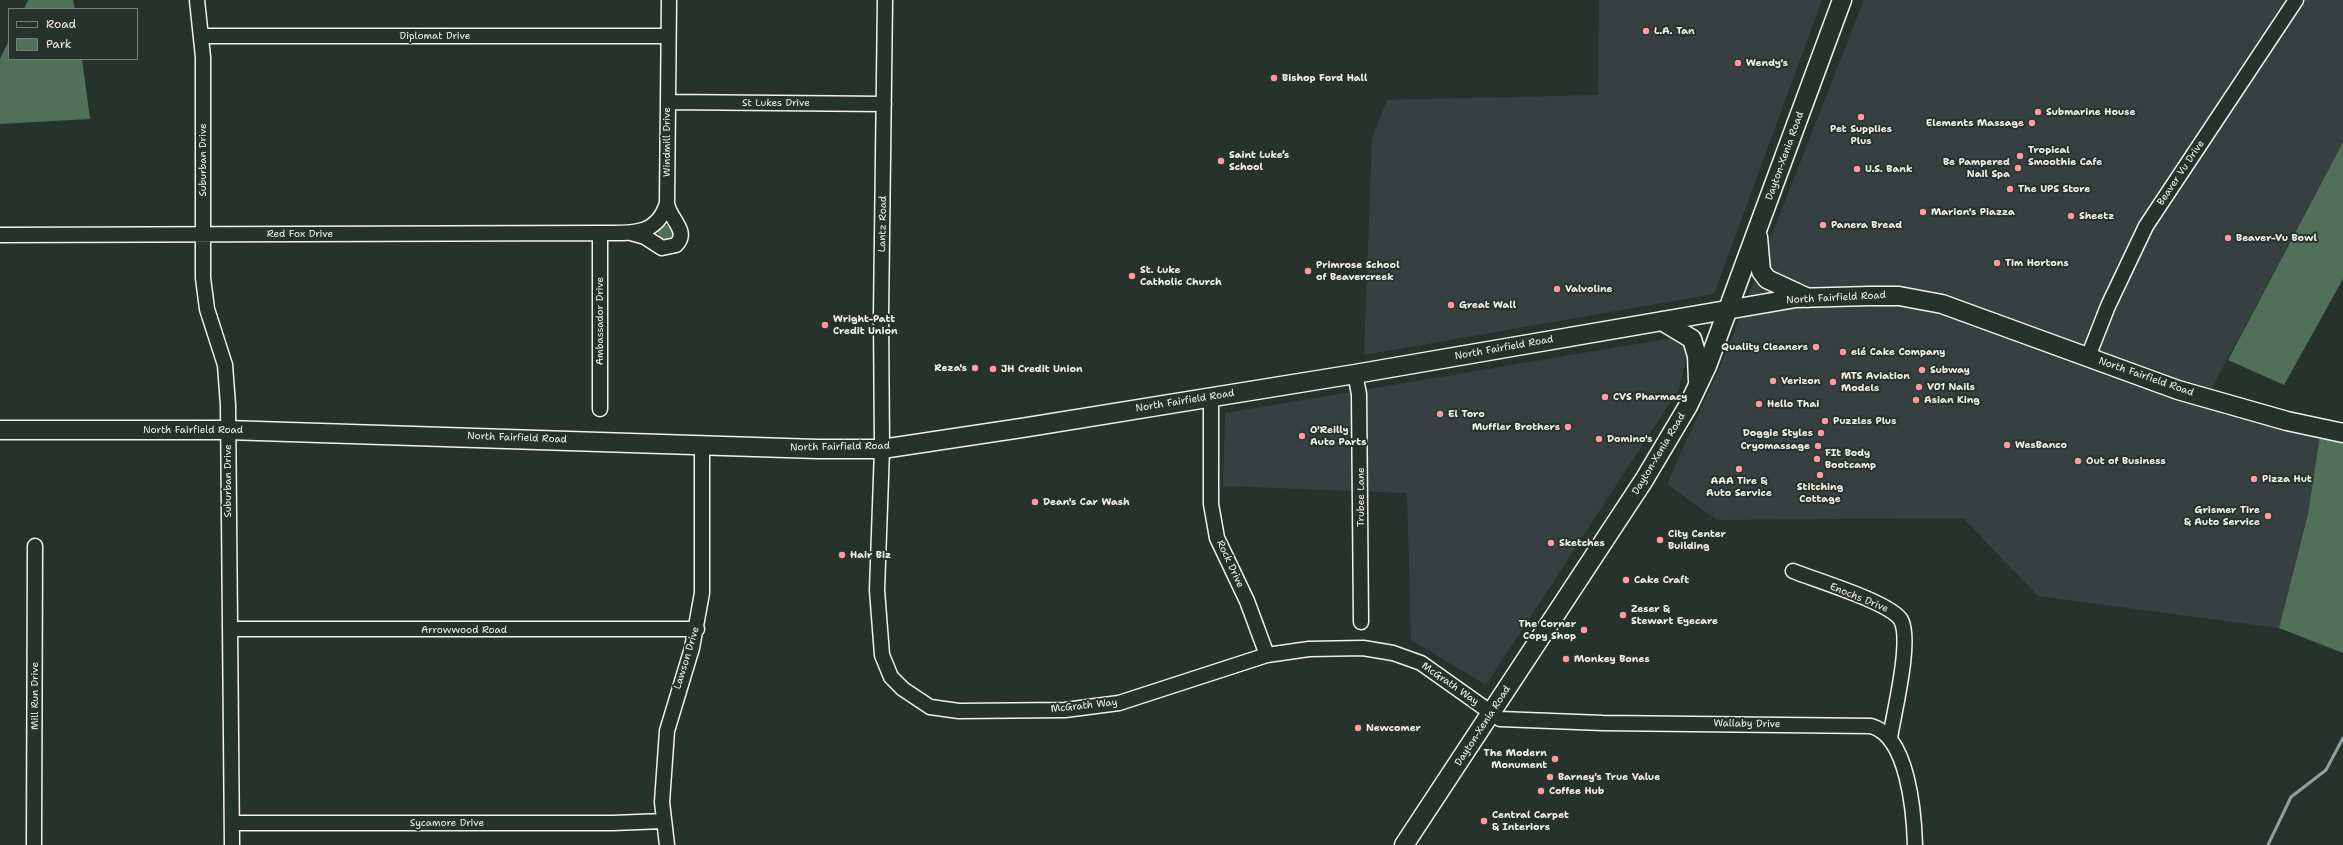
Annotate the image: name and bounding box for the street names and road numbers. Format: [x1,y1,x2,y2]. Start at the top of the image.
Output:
street label: Diplomat Drive [400,30,470,42]
street label: St Lukes Drive [742,97,810,109]
street label: Windmill Drive [661,107,673,177]
street label: Dayton-Xenia Road [1763,110,1807,202]
street label: Suburban Drive [197,123,209,197]
street label: Beaver Vu Drive [2155,138,2207,208]
street label: Lantz Road [877,196,889,252]
street label: Red Fox Drive [267,228,333,240]
street label: Ambassador Drive [594,277,606,365]
street label: North Fairfield Road [1786,289,1886,307]
street label: North Fairfield Road [1454,333,1554,363]
street label: North Fairfield Road [2097,355,2195,399]
street label: North Fairfield Road [1135,387,1235,415]
street label: Dayton-Xenia Road [1630,411,1688,497]
street label: North Fairfield Road [143,424,243,436]
street label: North Fairfield Road [467,430,567,446]
street label: North Fairfield Road [790,440,890,454]
street label: Suburban Drive [222,444,234,518]
street label: Trubee Lane [1355,467,1367,527]
street label: Rock Drive [1214,538,1246,590]
street label: Enochs Drive [1828,581,1890,615]
street label: Arrowwood Road [421,624,507,636]
street label: Lawson Drive [672,625,702,691]
street label: McGrath Way [1419,660,1481,708]
street label: Mill Run Drive [29,662,41,730]
street label: Dayton-Xenia Road [1453,684,1513,768]
street label: McGrath Way [1050,697,1118,715]
street label: Wallaby Drive [1713,717,1781,731]
street label: Sycamore Drive [410,817,484,829]

